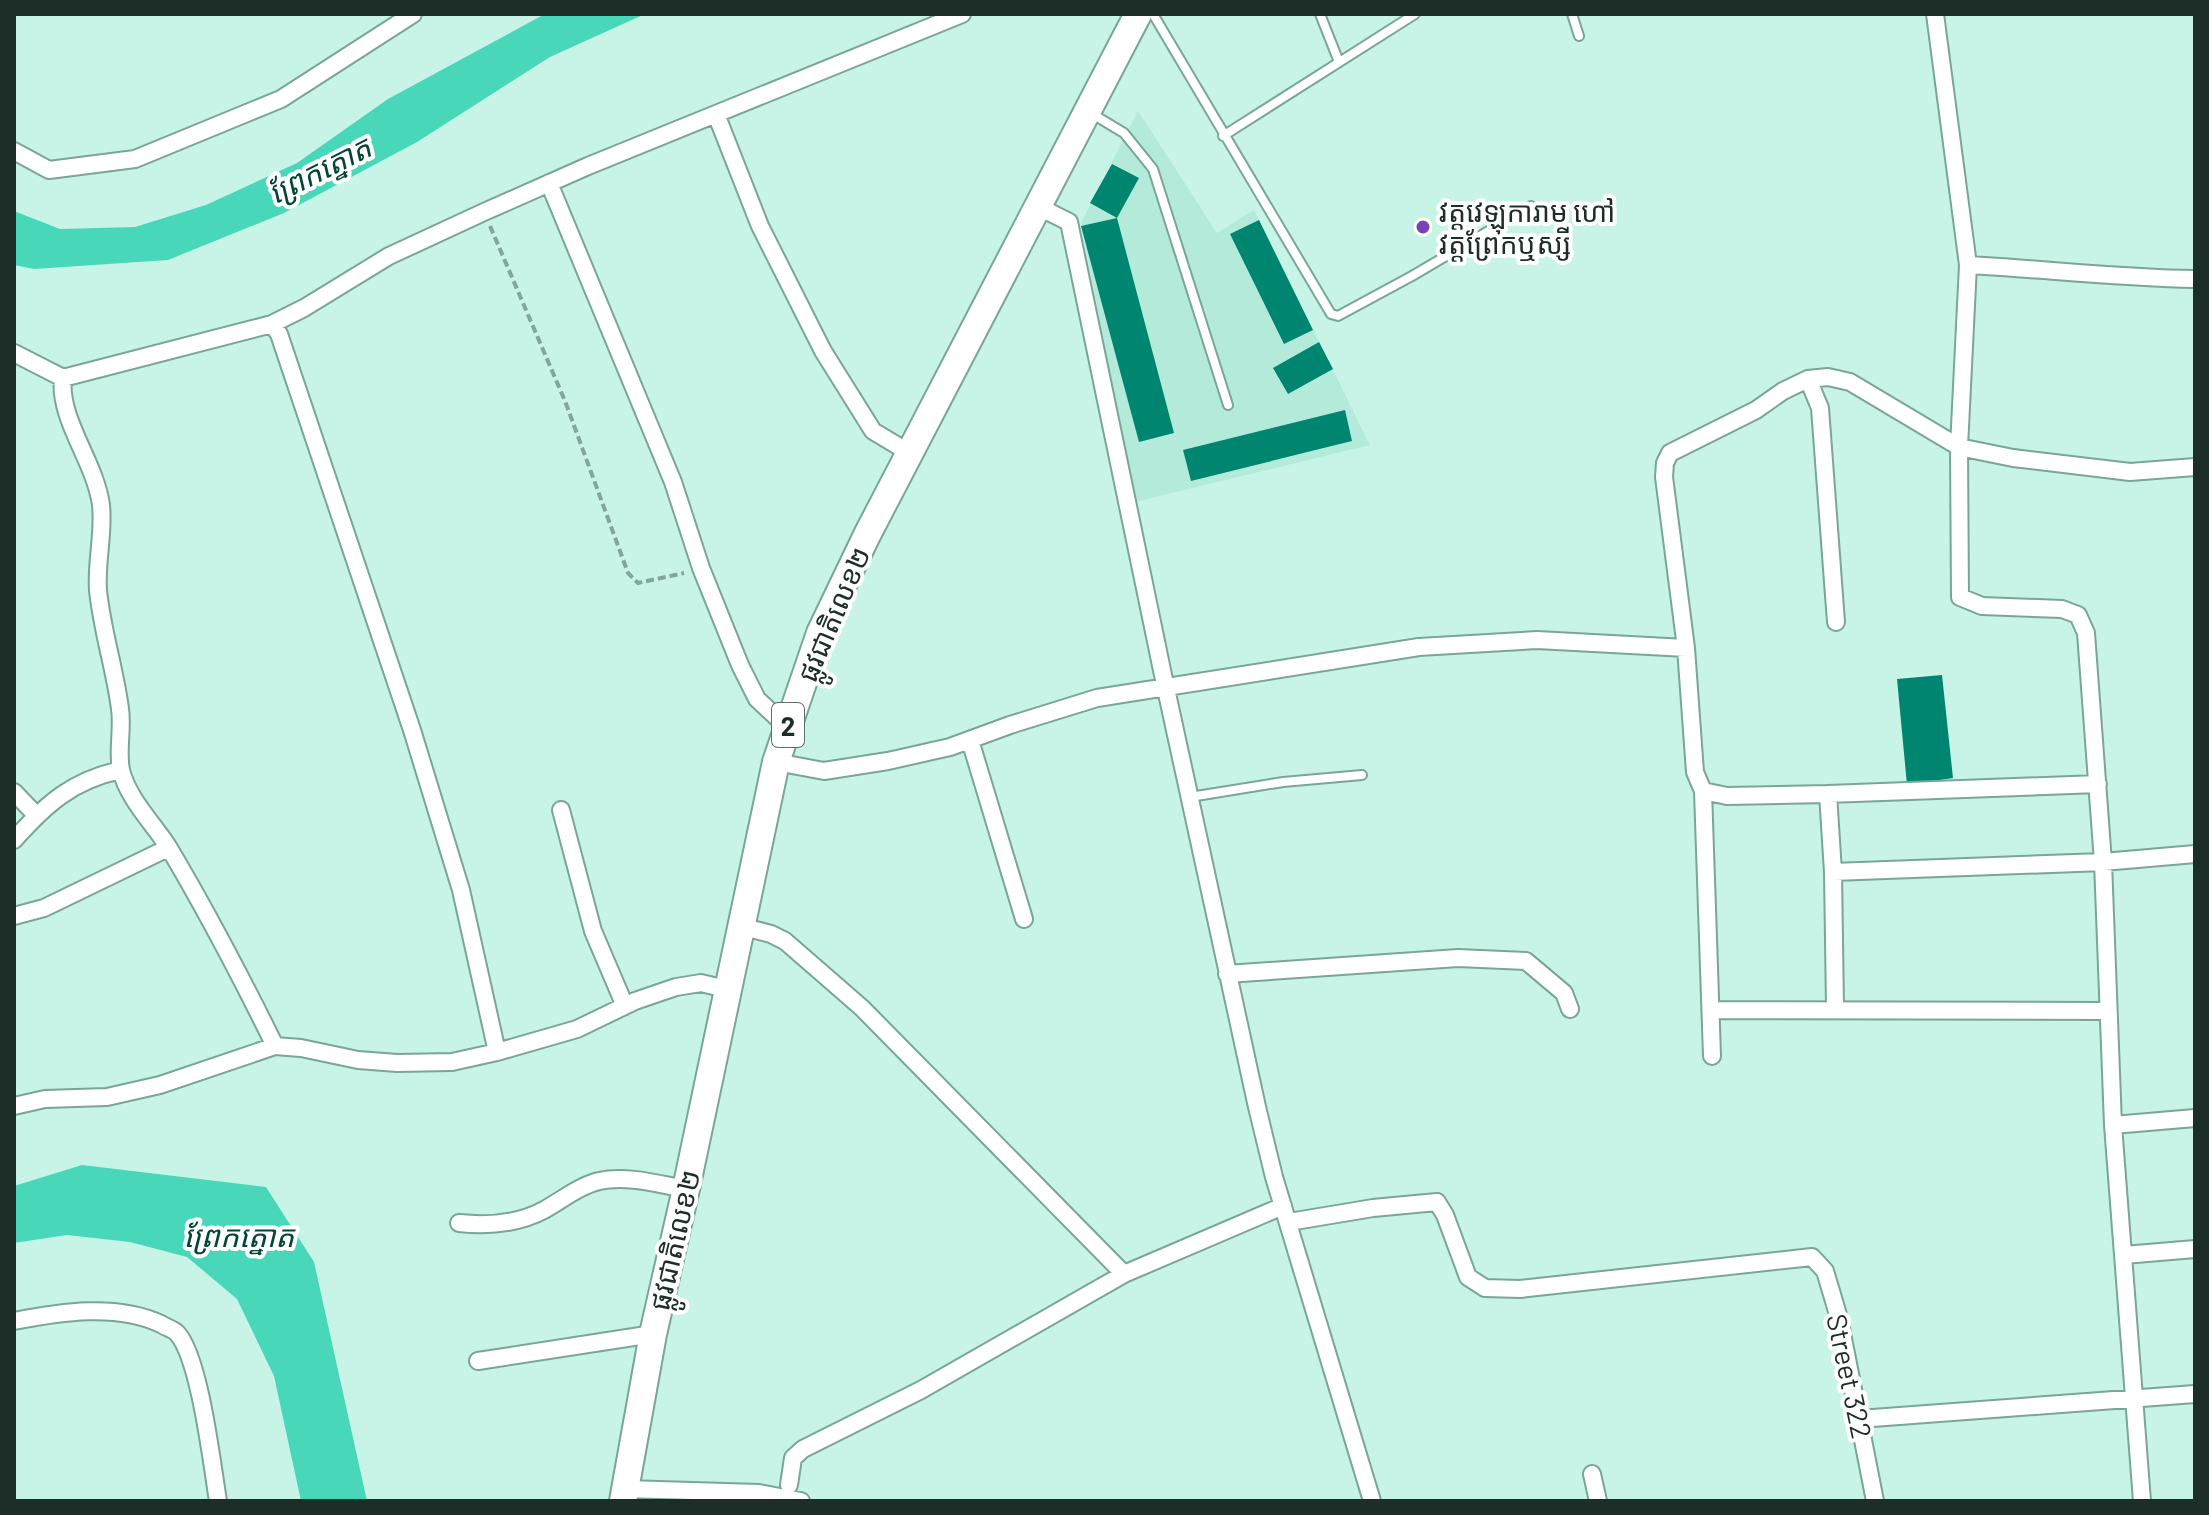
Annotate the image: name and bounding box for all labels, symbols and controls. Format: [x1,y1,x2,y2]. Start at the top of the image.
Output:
water label: ព្រែកត្នោត [261,127,380,213]
place label: វត្តវេឡុការាម ហៅ វត្តព្រែកឬស្សី [1439,194,1615,262]
marker: វត្តវេឡុការាម ហៅ វត្តព្រែកឬស្សី [1414,218,1432,236]
street label: ផ្លូវជាតិលេខ២ [789,541,885,690]
road number: 2 [772,703,804,747]
street label: ផ្លូវជាតិលេខ២ [641,1166,716,1316]
water label: ព្រែកត្នោត [184,1217,296,1256]
street label: Street 322 [1820,1311,1880,1441]

